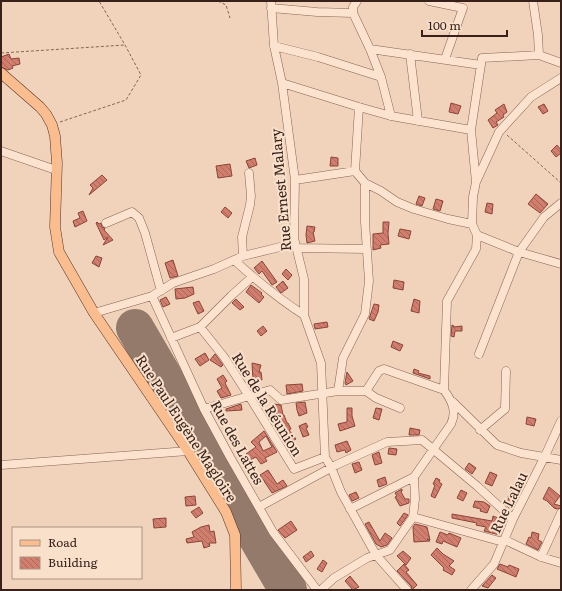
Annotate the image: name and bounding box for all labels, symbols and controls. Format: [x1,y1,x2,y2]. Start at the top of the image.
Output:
scale bar [422,12,507,38]
text: 100 m [428,16,461,34]
street label: Rue Ernest Malary [265,127,295,252]
street label: Rue de la Réunion [228,348,308,460]
street label: Rue Paul Eugène Magloire [132,350,242,506]
street label: Rue des Lattes [207,396,269,488]
street label: Rue Lalau [485,468,531,536]
legend [12,527,142,579]
text: Road [48,533,78,551]
text: Building [48,553,98,571]

